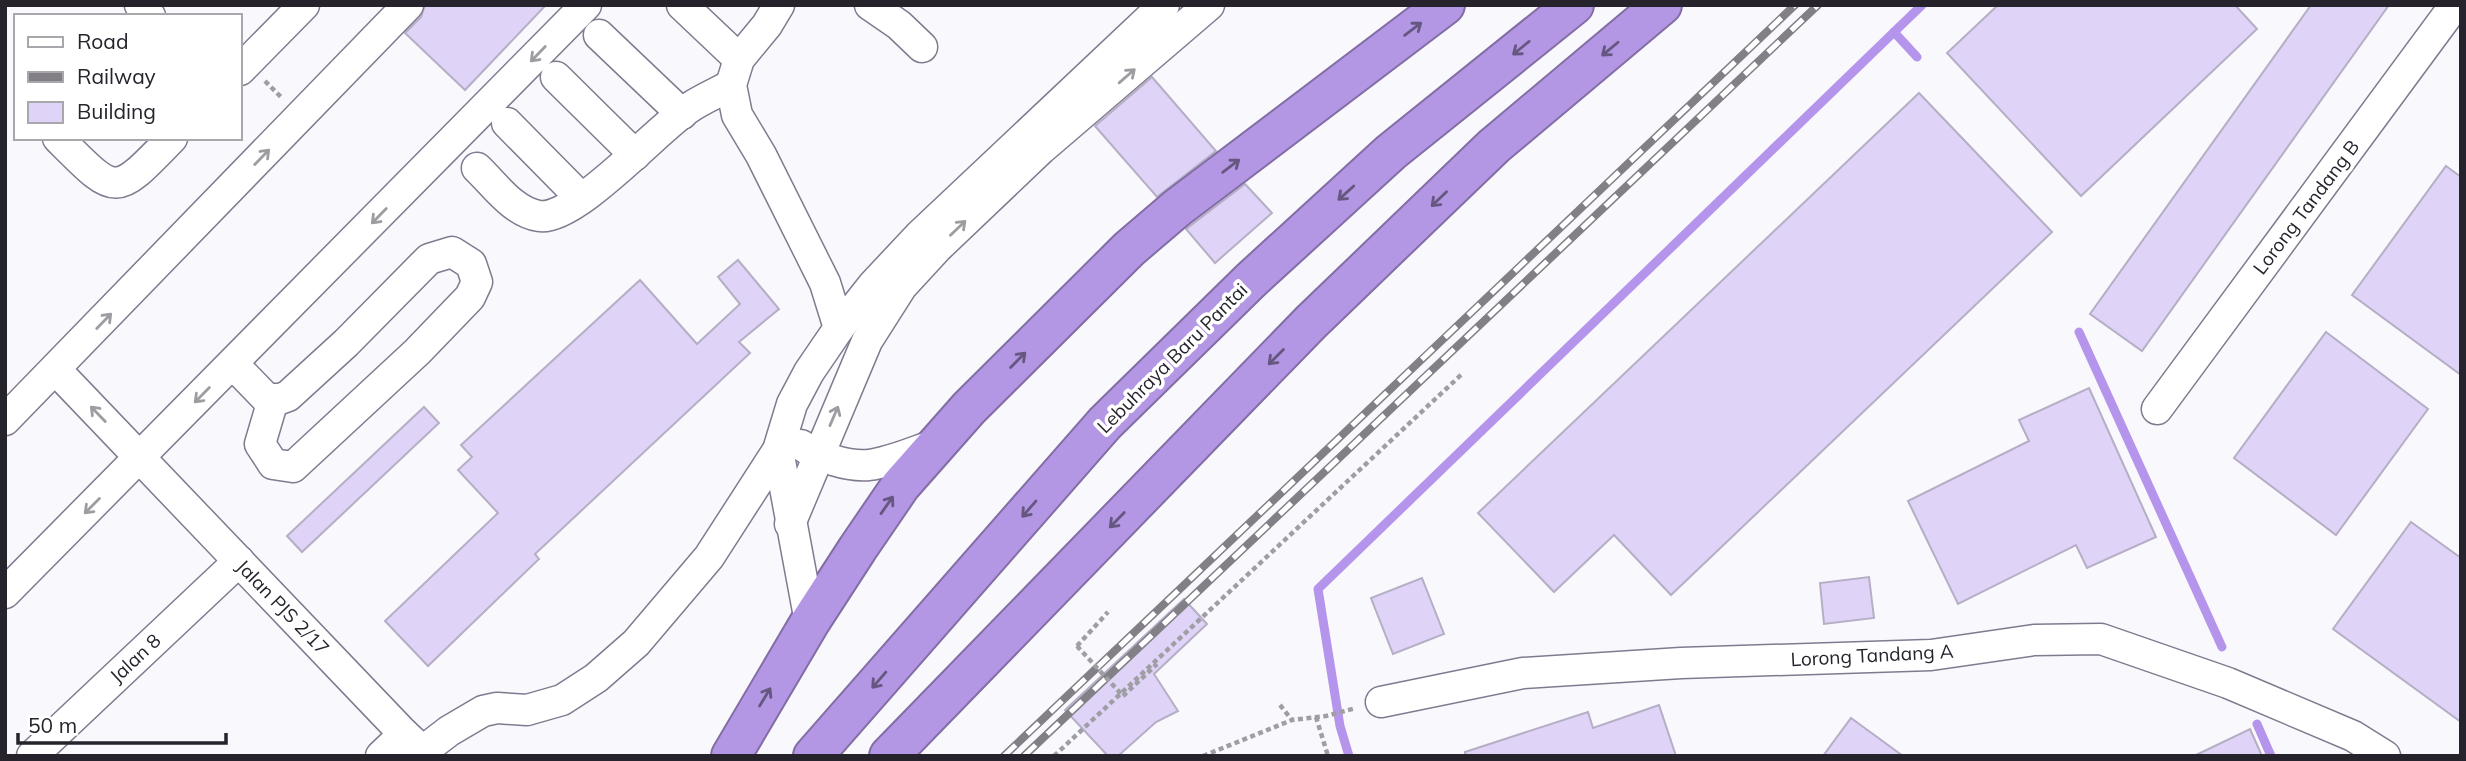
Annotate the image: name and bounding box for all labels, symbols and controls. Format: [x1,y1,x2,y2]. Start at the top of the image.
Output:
legend [14,14,242,140]
one-way arrow [1403,22,1422,37]
text: Road [77,28,128,54]
one-way arrow [1512,40,1531,55]
one-way arrow [1601,41,1619,57]
one-way arrow [530,45,547,62]
text: Railway [77,63,156,89]
one-way arrow [1118,68,1136,84]
text: Building [77,98,156,124]
street label: Lorong Tandang B [2248,135,2364,279]
one-way arrow [253,149,270,166]
one-way arrow [1222,159,1240,174]
one-way arrow [1337,185,1355,201]
one-way arrow [1431,190,1448,207]
one-way arrow [371,208,388,225]
one-way arrow [949,219,966,236]
street label: Lebuhraya Baru Pantai [1092,278,1252,438]
one-way arrow [95,313,112,330]
one-way arrow [1267,349,1284,366]
one-way arrow [1009,351,1026,368]
one-way arrow [193,387,210,404]
one-way arrow [90,405,107,423]
one-way arrow [829,405,842,427]
one-way arrow [880,496,894,515]
one-way arrow [83,497,100,514]
one-way arrow [1021,500,1037,518]
one-way arrow [1109,512,1126,529]
street label: Jalan PJS 2/17 [231,554,335,660]
street label: Jalan 8 [104,628,166,688]
street label: Lorong Tandang A [1790,639,1954,671]
one-way arrow [871,671,887,689]
one-way arrow [759,688,773,708]
scale bar [18,702,226,746]
text: 50 m [28,712,77,738]

